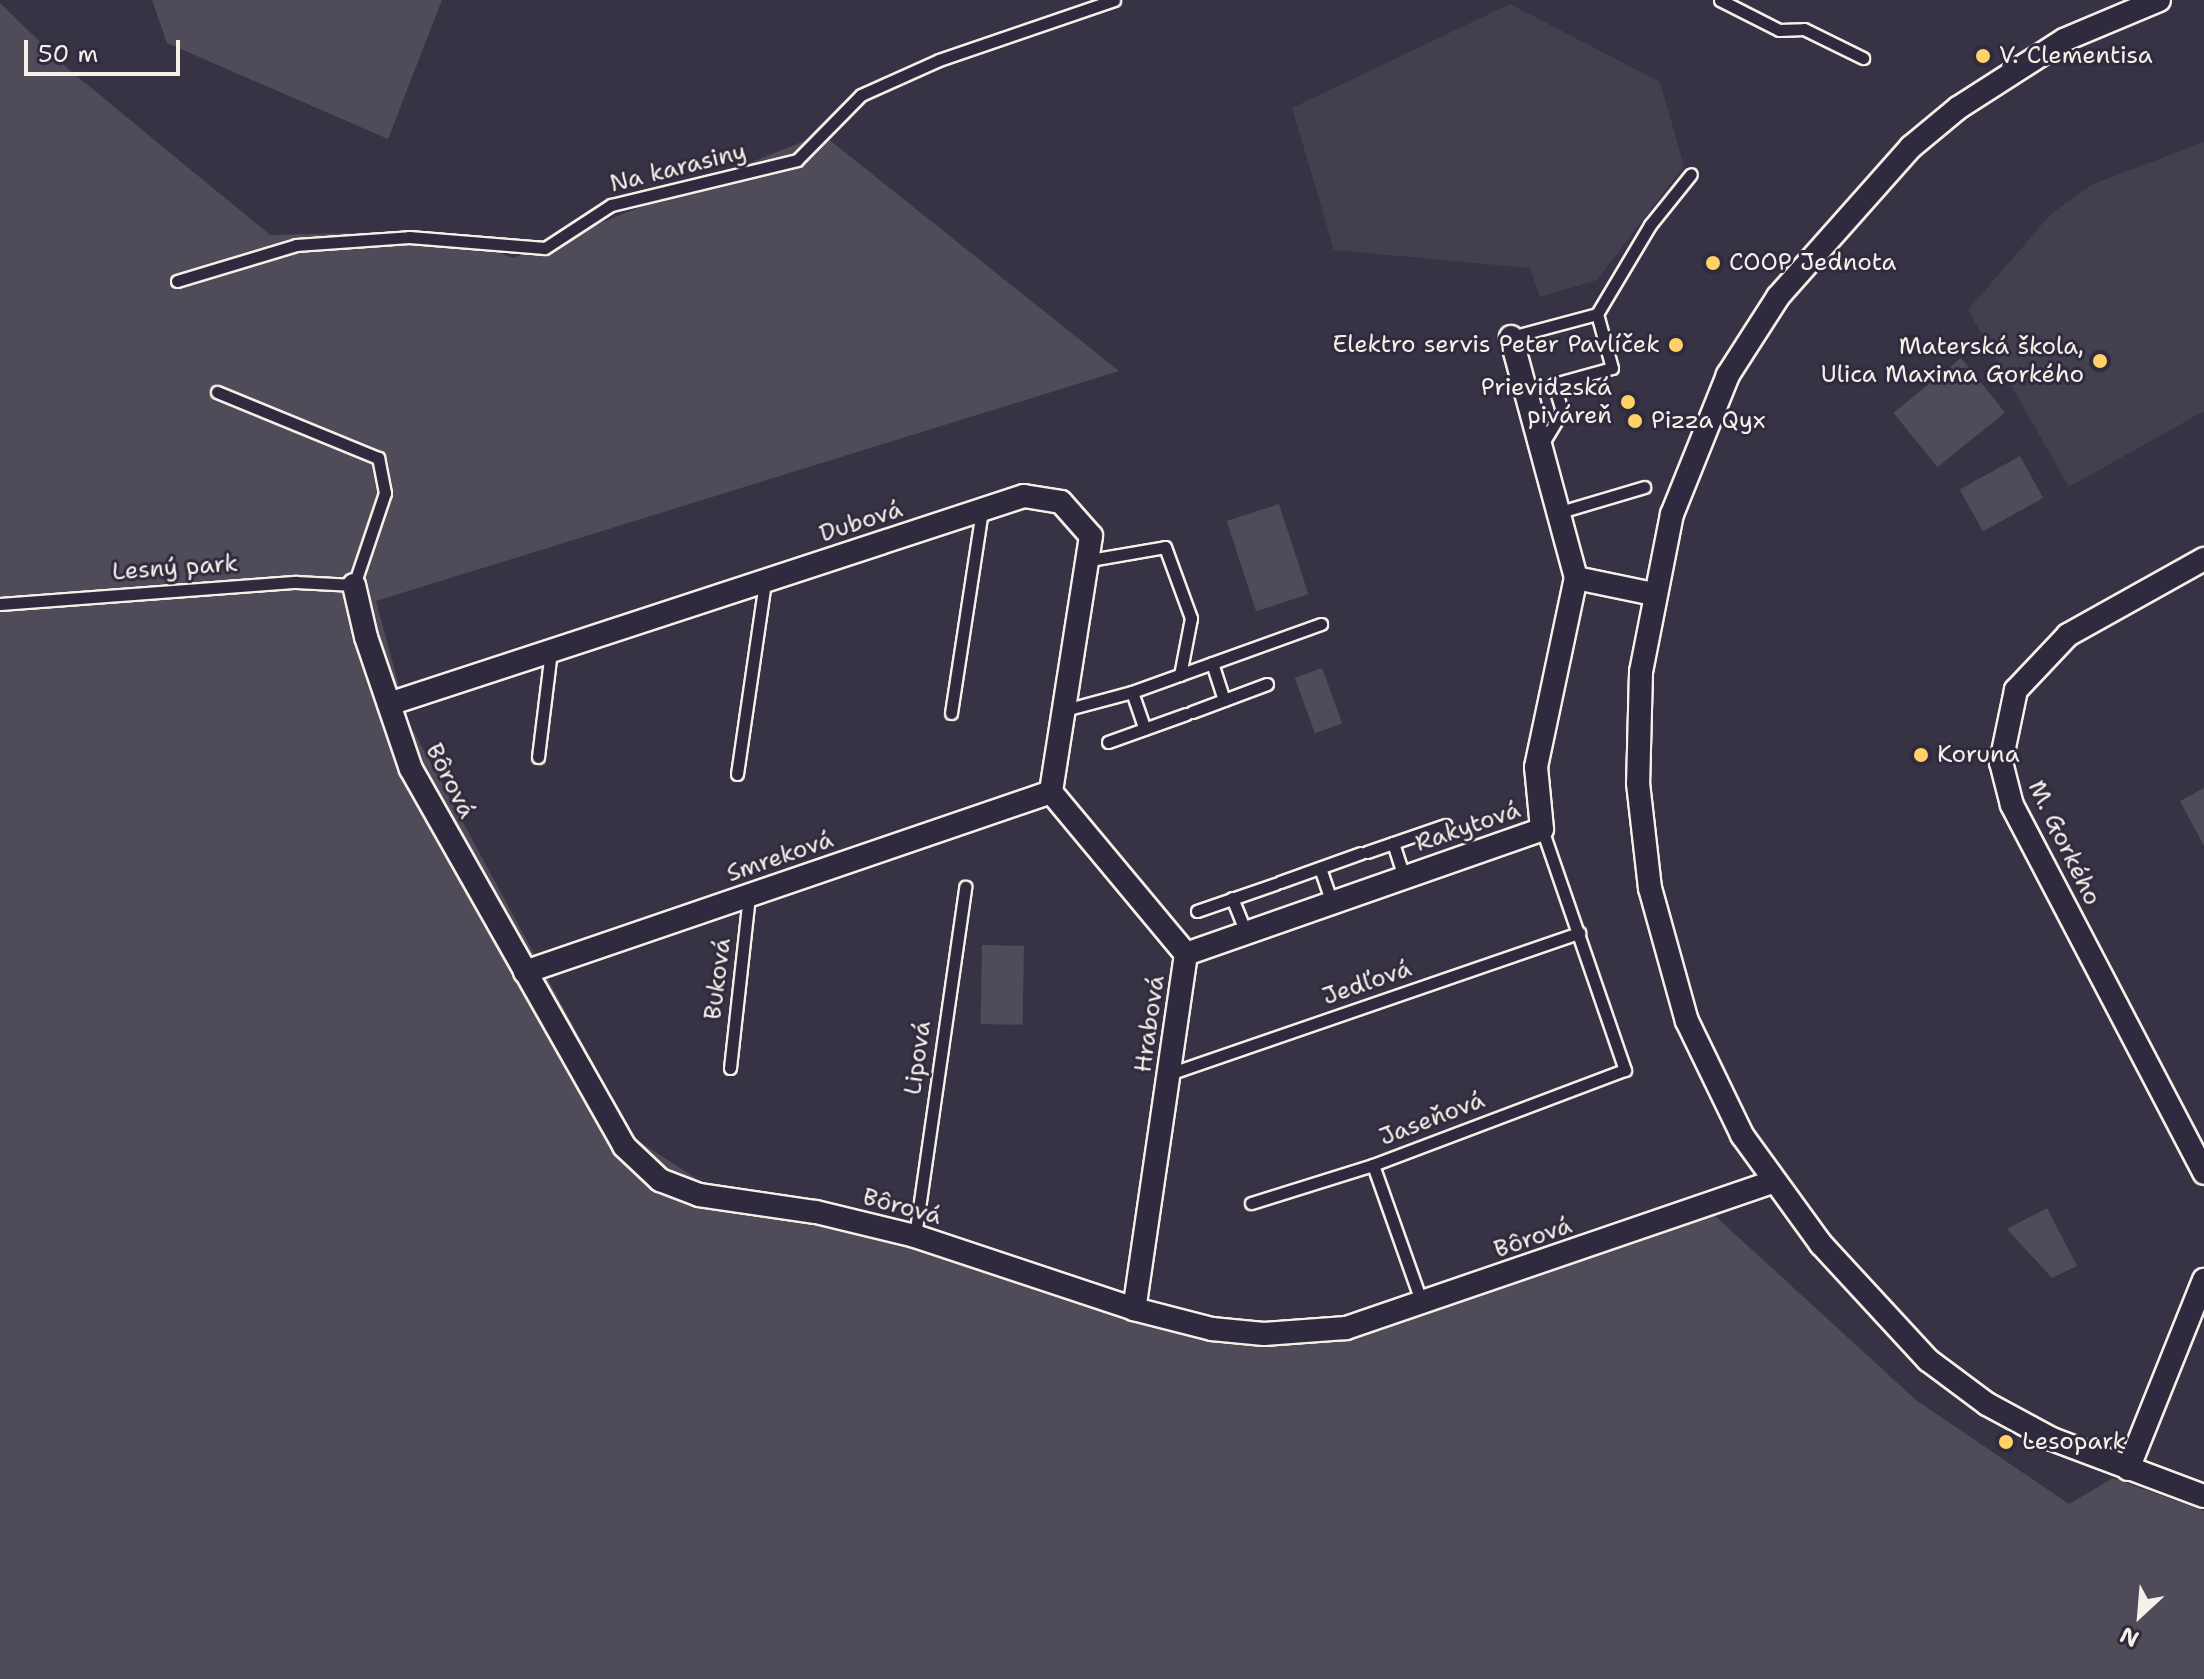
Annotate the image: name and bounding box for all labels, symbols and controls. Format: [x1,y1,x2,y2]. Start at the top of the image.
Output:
scale bar [28,24,184,74]
text: 50 m [38,38,98,70]
place label: V. Clementisa [1999,42,2153,70]
marker: V. Clementisa [1974,47,1992,65]
street label: Na karasiny [607,137,749,199]
place label: COOP Jednota [1729,249,1896,277]
marker: COOP Jednota [1704,254,1722,272]
place label: Elektro servis Peter Pavlíček [1333,331,1660,359]
place label: Materská škola, Ulica Maxima Gorkého [1821,333,2084,389]
marker: Elektro servis Peter Pavlíček [1667,336,1685,354]
marker: Materská škola, Ulica Maxima Gorkého [2091,352,2109,370]
place label: Prievidzská piváreň [1481,374,1612,430]
marker: Prievidzská piváreň [1619,393,1637,411]
place label: Pizza Qyx [1651,407,1766,435]
marker: Pizza Qyx [1626,412,1644,430]
street label: Dubová [816,495,906,549]
street label: Lesný park [111,549,239,587]
street label: Bôrová [419,739,481,823]
place label: Koruna [1937,741,2020,769]
marker: Koruna [1912,746,1930,764]
street label: M. Gorkého [2021,776,2107,910]
street label: Rakytová [1412,796,1524,858]
street label: Smreková [723,825,837,889]
street label: Buková [699,937,737,1021]
street label: Jedľová [1319,954,1415,1012]
street label: Hrabová [1129,974,1171,1074]
street label: Lipová [899,1019,937,1097]
street label: Jaseňová [1375,1086,1489,1152]
street label: Bôrová [860,1183,944,1231]
street label: Bôrová [1490,1211,1576,1265]
place label: Lesopark [2022,1428,2126,1456]
marker: Lesopark [1997,1433,2015,1451]
north arrow [2100,1575,2180,1655]
text: N [2115,1620,2143,1654]

